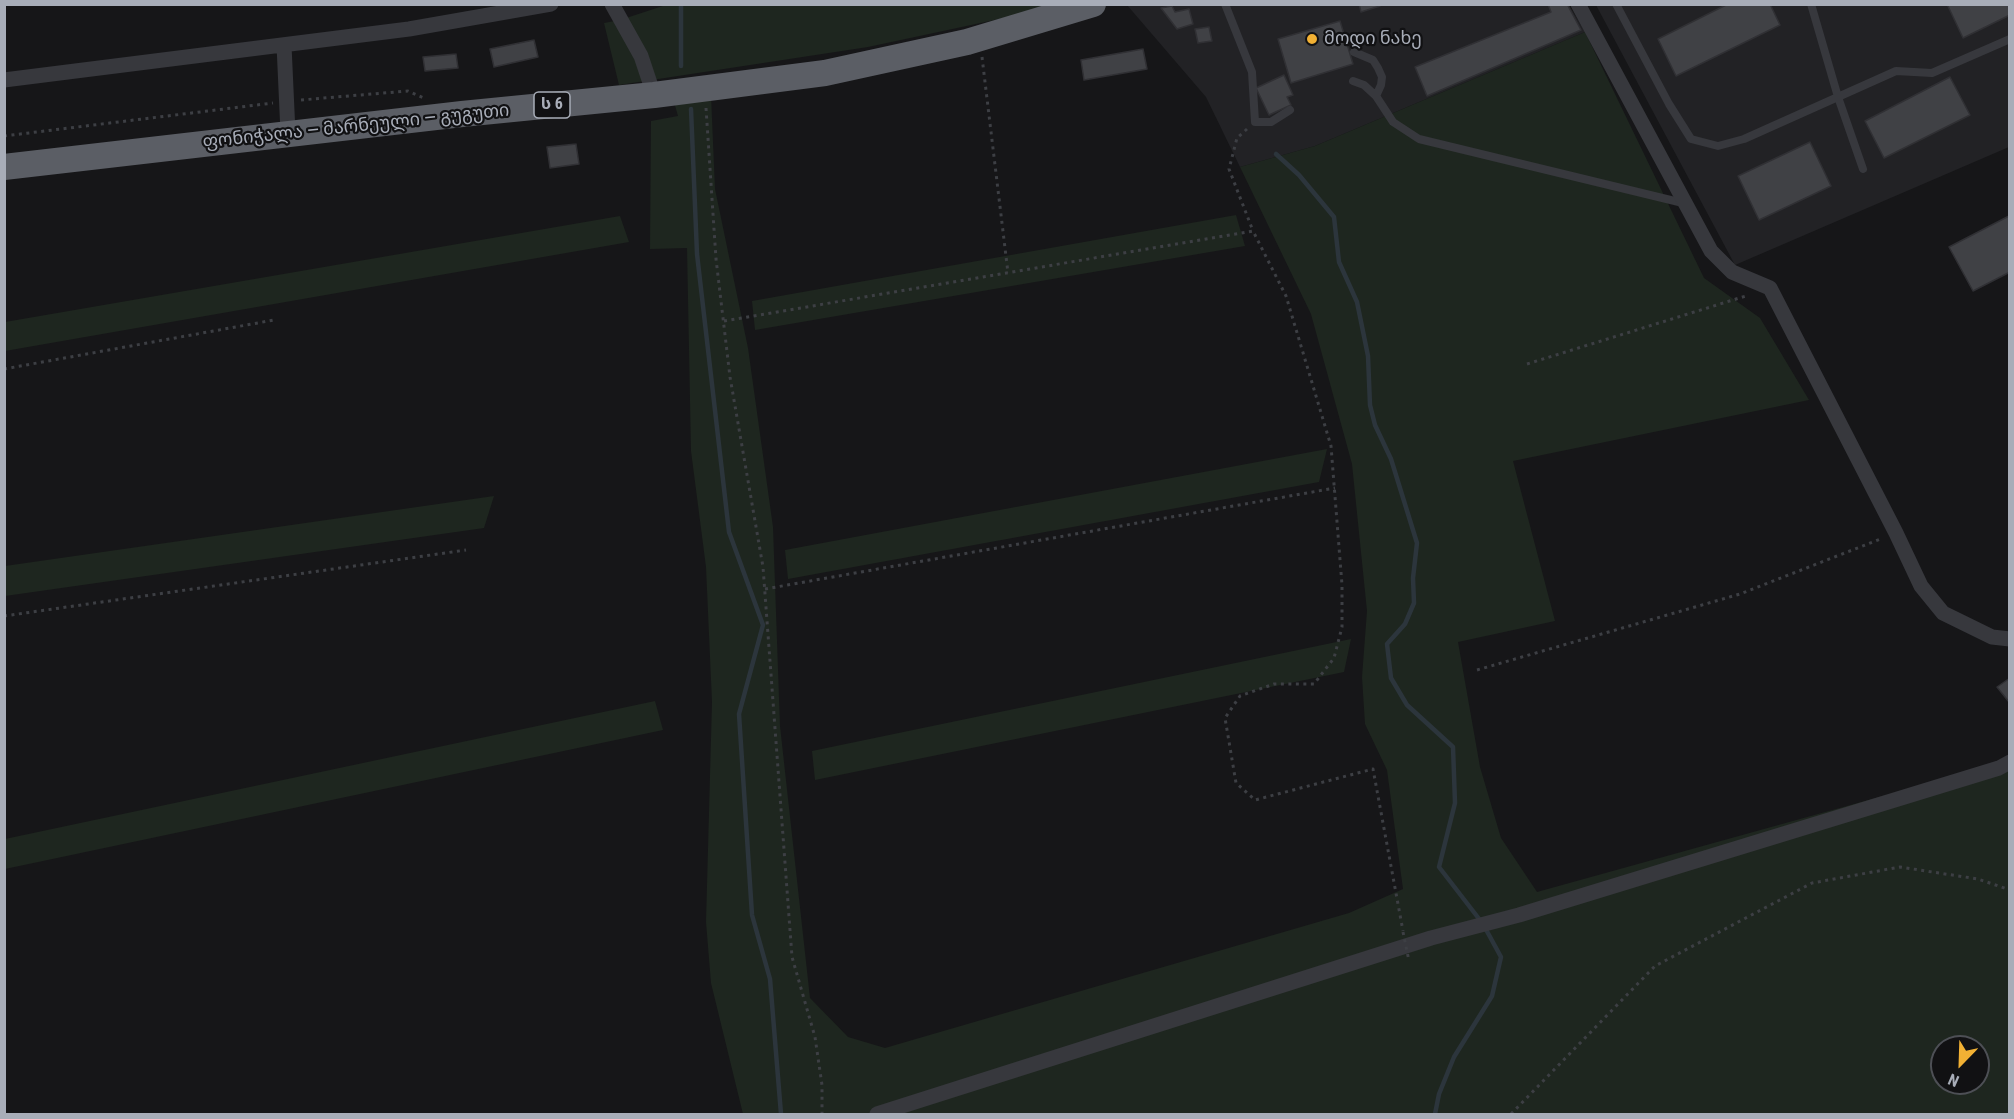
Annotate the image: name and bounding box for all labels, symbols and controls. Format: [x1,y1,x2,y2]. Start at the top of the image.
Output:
place label: მოდი ნახე [1324,28,1422,50]
marker: მოდი ნახე [1305,32,1319,46]
road number: ს 6 [534,92,570,118]
street label: ფონიჭალა — მარნეული — გუგუთი [202,100,510,154]
north arrow [1930,1035,1990,1095]
text: N [1945,1070,1962,1091]

